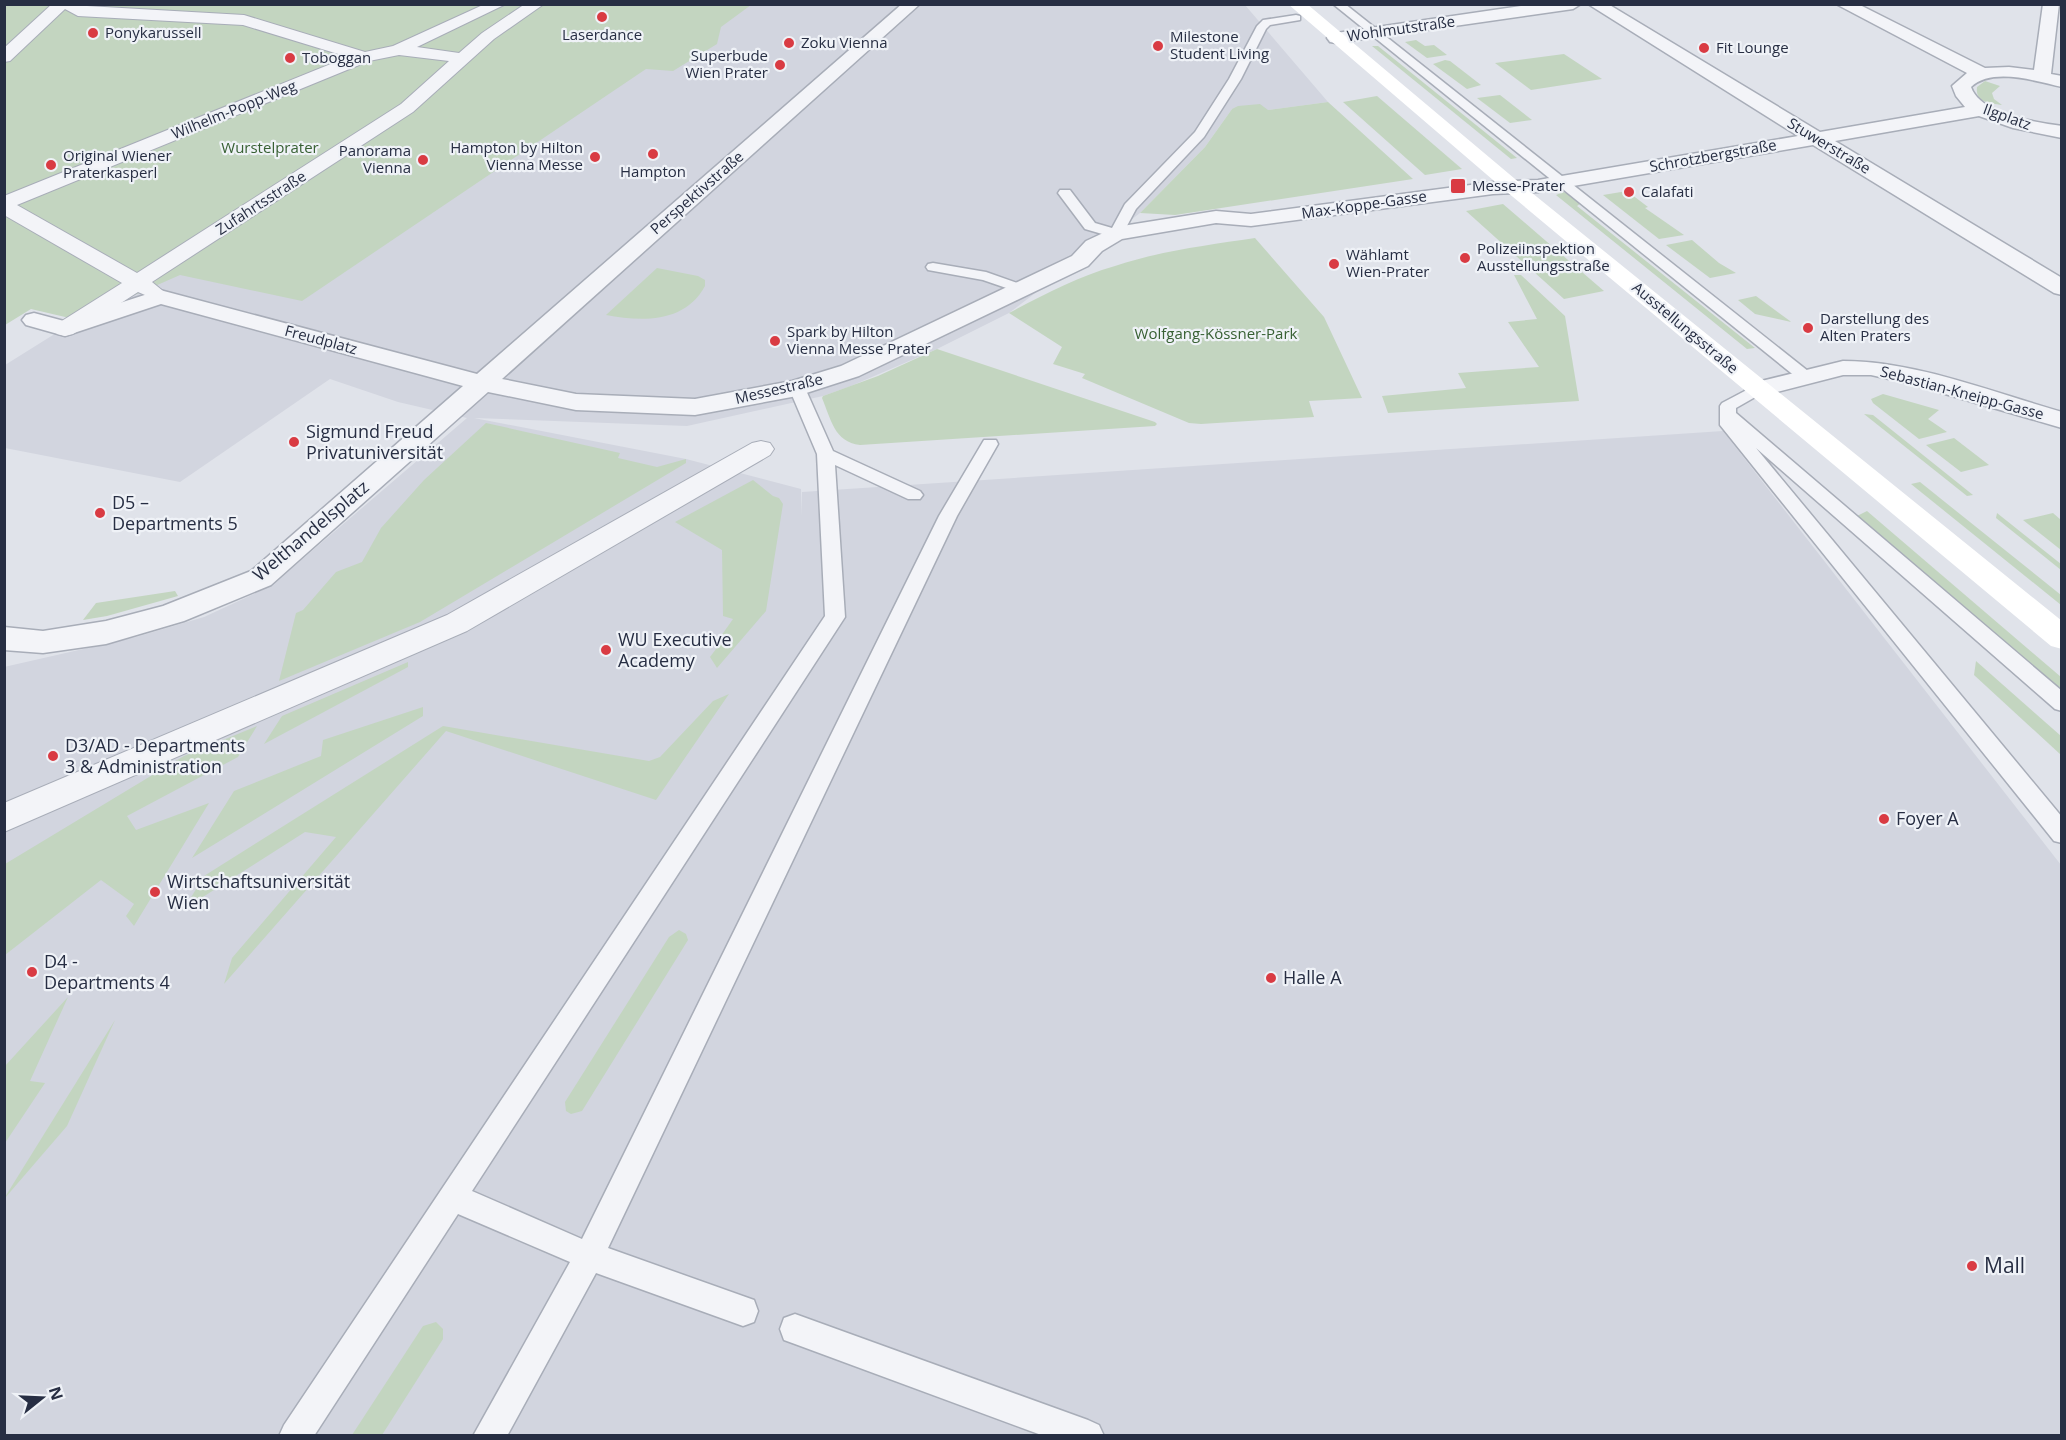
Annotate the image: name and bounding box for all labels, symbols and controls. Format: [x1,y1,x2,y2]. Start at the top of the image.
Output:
marker: Laserdance [595,10,609,24]
street label: Wohlmutstraße [1345,11,1456,45]
place label: Ponykarussell [105,22,202,42]
place label: Laserdance [562,24,642,44]
marker: Ponykarussell [86,26,100,40]
place label: Milestone Student Living [1170,26,1269,63]
place label: Zoku Vienna [801,32,887,52]
marker: Zoku Vienna [782,36,796,50]
place label: Fit Lounge [1716,37,1789,57]
marker: Milestone Student Living [1151,39,1165,53]
marker: Fit Lounge [1697,41,1711,55]
place label: Superbude Wien Prater [685,45,768,82]
place label: Toboggan [302,47,371,67]
marker: Toboggan [283,51,297,65]
marker: Superbude Wien Prater [773,58,787,72]
street label: Wilhelm-Popp-Weg [168,75,299,143]
street label: Ilgplatz [1981,98,2034,134]
street label: Stuwerstraße [1784,112,1875,178]
street label: Schrotzbergstraße [1648,134,1778,176]
park label: Wurstelprater [221,137,319,157]
place label: Hampton by Hilton Vienna Messe [450,137,583,174]
place label: Panorama Vienna [339,140,411,177]
place label: Original Wiener Praterkasperl [63,145,172,182]
street label: Perspektivstraße [645,146,747,238]
marker: Hampton [646,147,660,161]
marker: Hampton by Hilton Vienna Messe [588,150,602,164]
marker: Panorama Vienna [416,153,430,167]
marker: Original Wiener Praterkasperl [44,158,58,172]
place label: Hampton [620,161,686,181]
street label: Zufahrtsstraße [212,166,309,239]
place label: Messe-Prater [1472,175,1565,195]
marker: Messe-Prater [1449,177,1467,195]
place label: Calafati [1641,181,1693,201]
street label: Max-Koppe-Gasse [1300,185,1428,223]
marker: Calafati [1622,185,1636,199]
place label: Polizeiinspektion Ausstellungsstraße [1477,238,1610,275]
place label: Wählamt Wien-Prater [1346,244,1429,281]
marker: Polizeiinspektion Ausstellungsstraße [1458,251,1472,265]
marker: Wählamt Wien-Prater [1327,257,1341,271]
street label: Ausstellungsstraße [1628,277,1743,378]
place label: Darstellung des Alten Praters [1820,308,1929,345]
street label: Freudplatz [283,320,360,358]
place label: Spark by Hilton Vienna Messe Prater [787,321,931,358]
marker: Darstellung des Alten Praters [1801,321,1815,335]
park label: Wolfgang-Kössner-Park [1135,323,1298,343]
marker: Spark by Hilton Vienna Messe Prater [768,334,782,348]
street label: Sebastian-Kneipp-Gasse [1878,361,2046,424]
street label: Messestraße [733,368,825,408]
place label: Sigmund Freud Privatuniversität [306,419,443,464]
marker: Sigmund Freud Privatuniversität [287,435,301,449]
street label: Welthandelsplatz [247,475,373,586]
place label: D5 – Departments 5 [112,490,238,535]
marker: D5 – Departments 5 [93,506,107,520]
place label: WU Executive Academy [618,627,732,672]
marker: WU Executive Academy [599,643,613,657]
place label: D3/AD - Departments 3 & Administration [65,733,245,778]
marker: D3/AD - Departments 3 & Administration [46,749,60,763]
place label: Foyer A [1896,806,1959,830]
marker: Foyer A [1877,812,1891,826]
place label: Wirtschaftsuniversität Wien [167,869,350,914]
marker: Wirtschaftsuniversität Wien [148,885,162,899]
place label: D4 - Departments 4 [44,949,170,994]
marker: D4 - Departments 4 [25,965,39,979]
place label: Halle A [1283,965,1342,989]
marker: Halle A [1264,971,1278,985]
place label: Mall [1984,1251,2025,1279]
marker: Mall [1965,1259,1979,1273]
north arrow [12,1368,72,1428]
text: N [44,1384,69,1403]

